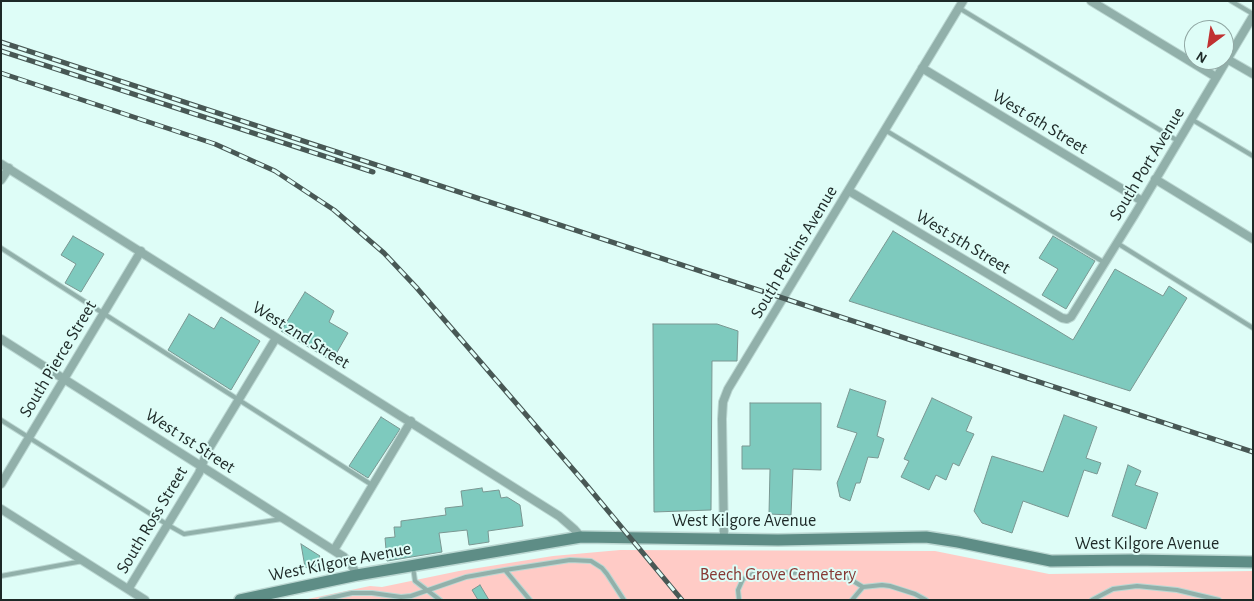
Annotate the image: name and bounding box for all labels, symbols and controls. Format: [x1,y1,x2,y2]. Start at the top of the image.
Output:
north arrow [1184,20,1234,70]
text: N [1194,48,1210,66]
street label: West 6th Street [988,85,1092,159]
street label: South Port Avenue [1105,103,1189,225]
street label: South Perkins Avenue [746,182,842,322]
street label: West 5th Street [912,205,1014,279]
street label: West 2nd Street [248,296,354,374]
street label: South Pierce Street [15,297,101,421]
street label: West 1st Street [141,404,239,478]
street label: South Ross Street [112,463,192,577]
street label: West Kilgore Avenue [672,510,816,532]
street label: West Kilgore Avenue [1075,533,1219,555]
street label: West Kilgore Avenue [267,538,413,586]
park label: Beech Grove Cemetery [700,564,856,586]

